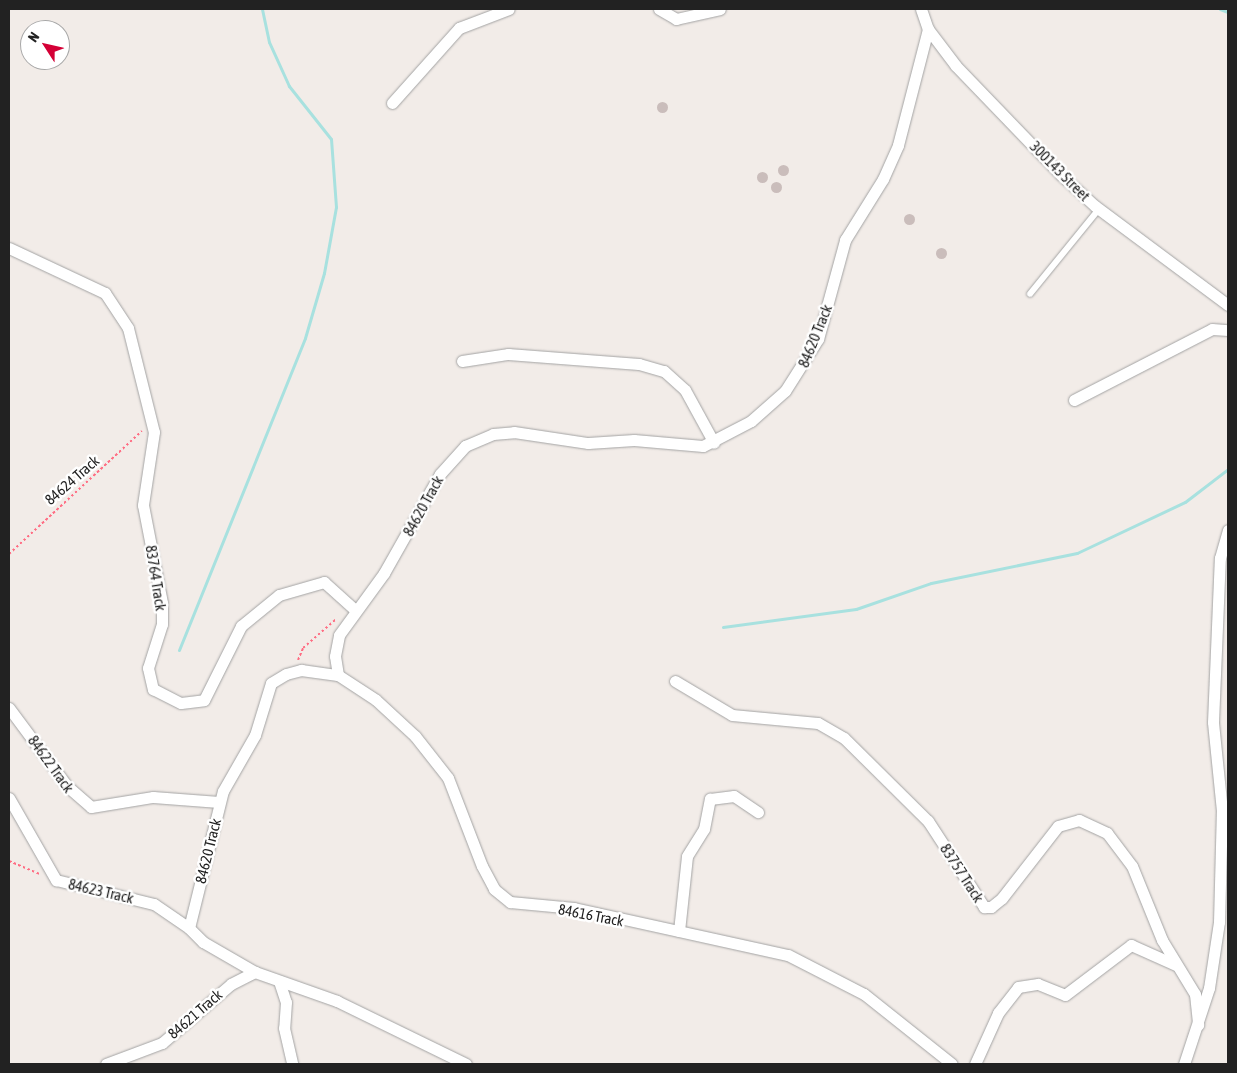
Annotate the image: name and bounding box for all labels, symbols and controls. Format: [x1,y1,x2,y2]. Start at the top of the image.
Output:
north arrow [20,20,70,70]
text: N [25,29,42,45]
street label: 300143 Street [1026,137,1094,205]
street label: 84620 Track [794,302,836,370]
street label: 84624 Track [41,451,103,509]
street label: 84620 Track [399,473,447,539]
street label: 83764 Track [142,544,170,612]
street label: 84622 Track [24,732,78,796]
street label: 84620 Track [191,817,225,885]
street label: 83757 Track [936,840,988,906]
street label: 84623 Track [67,875,135,907]
street label: 84616 Track [557,900,625,930]
street label: 84621 Track [164,985,226,1043]

